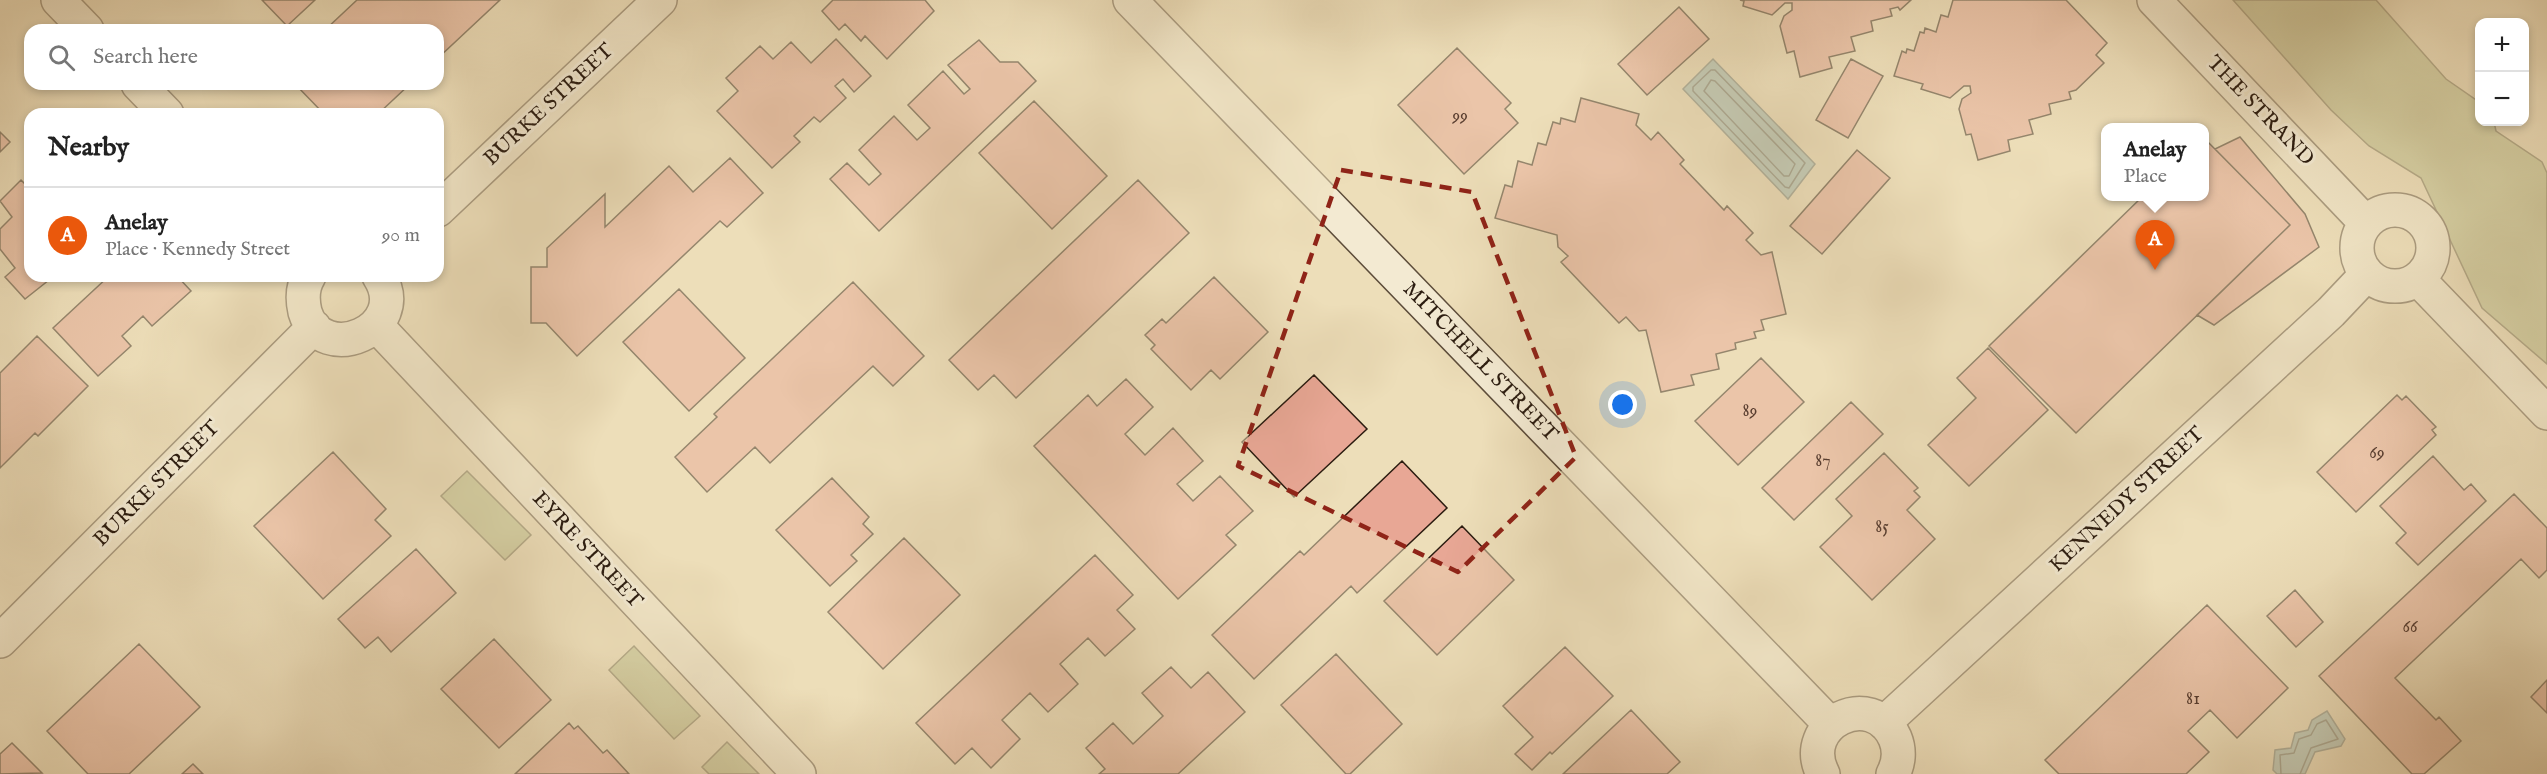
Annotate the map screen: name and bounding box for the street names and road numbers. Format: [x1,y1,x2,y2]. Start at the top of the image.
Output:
street label: BURKE STREET [478,37,620,172]
street label: THE STRAND [2200,50,2320,172]
street label: MITCHELL STREET [1397,276,1564,448]
street label: BURKE STREET [88,415,226,553]
street label: KENNEDY STREET [2044,421,2211,579]
street label: EYRE STREET [526,486,649,615]

